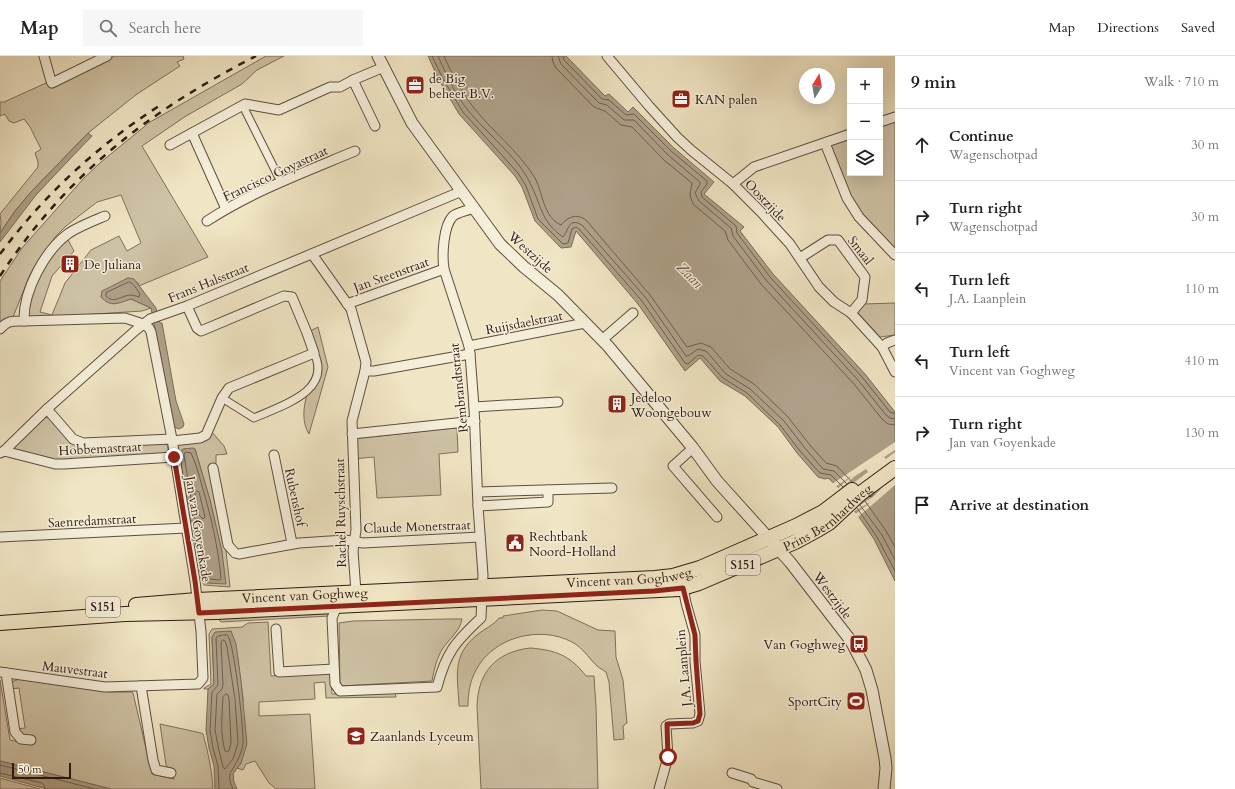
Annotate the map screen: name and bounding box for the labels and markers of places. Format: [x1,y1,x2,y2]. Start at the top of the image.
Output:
place label: de Big beheer B.V. [429,70,494,103]
office icon: de Big beheer B.V. [404,74,426,96]
office icon: KAN palen [670,88,692,110]
place label: KAN palen [695,91,758,109]
building icon: De Juliana [59,253,81,275]
place label: De Juliana [84,256,141,274]
place label: Jedeloo Woongebouw [629,389,712,422]
building icon: Jedeloo Woongebouw [606,393,628,415]
place label: Rechtbank Noord-Holland [529,528,616,561]
public building icon: Rechtbank Noord-Holland [504,532,526,554]
bus stop icon: Van Goghweg [848,633,870,655]
place label: Van Goghweg [764,636,846,654]
sports icon: SportCity [845,690,867,712]
place label: SportCity [788,693,842,711]
school or university icon: Zaanlands Lyceum [345,725,367,747]
place label: Zaanlands Lyceum [370,728,474,746]

